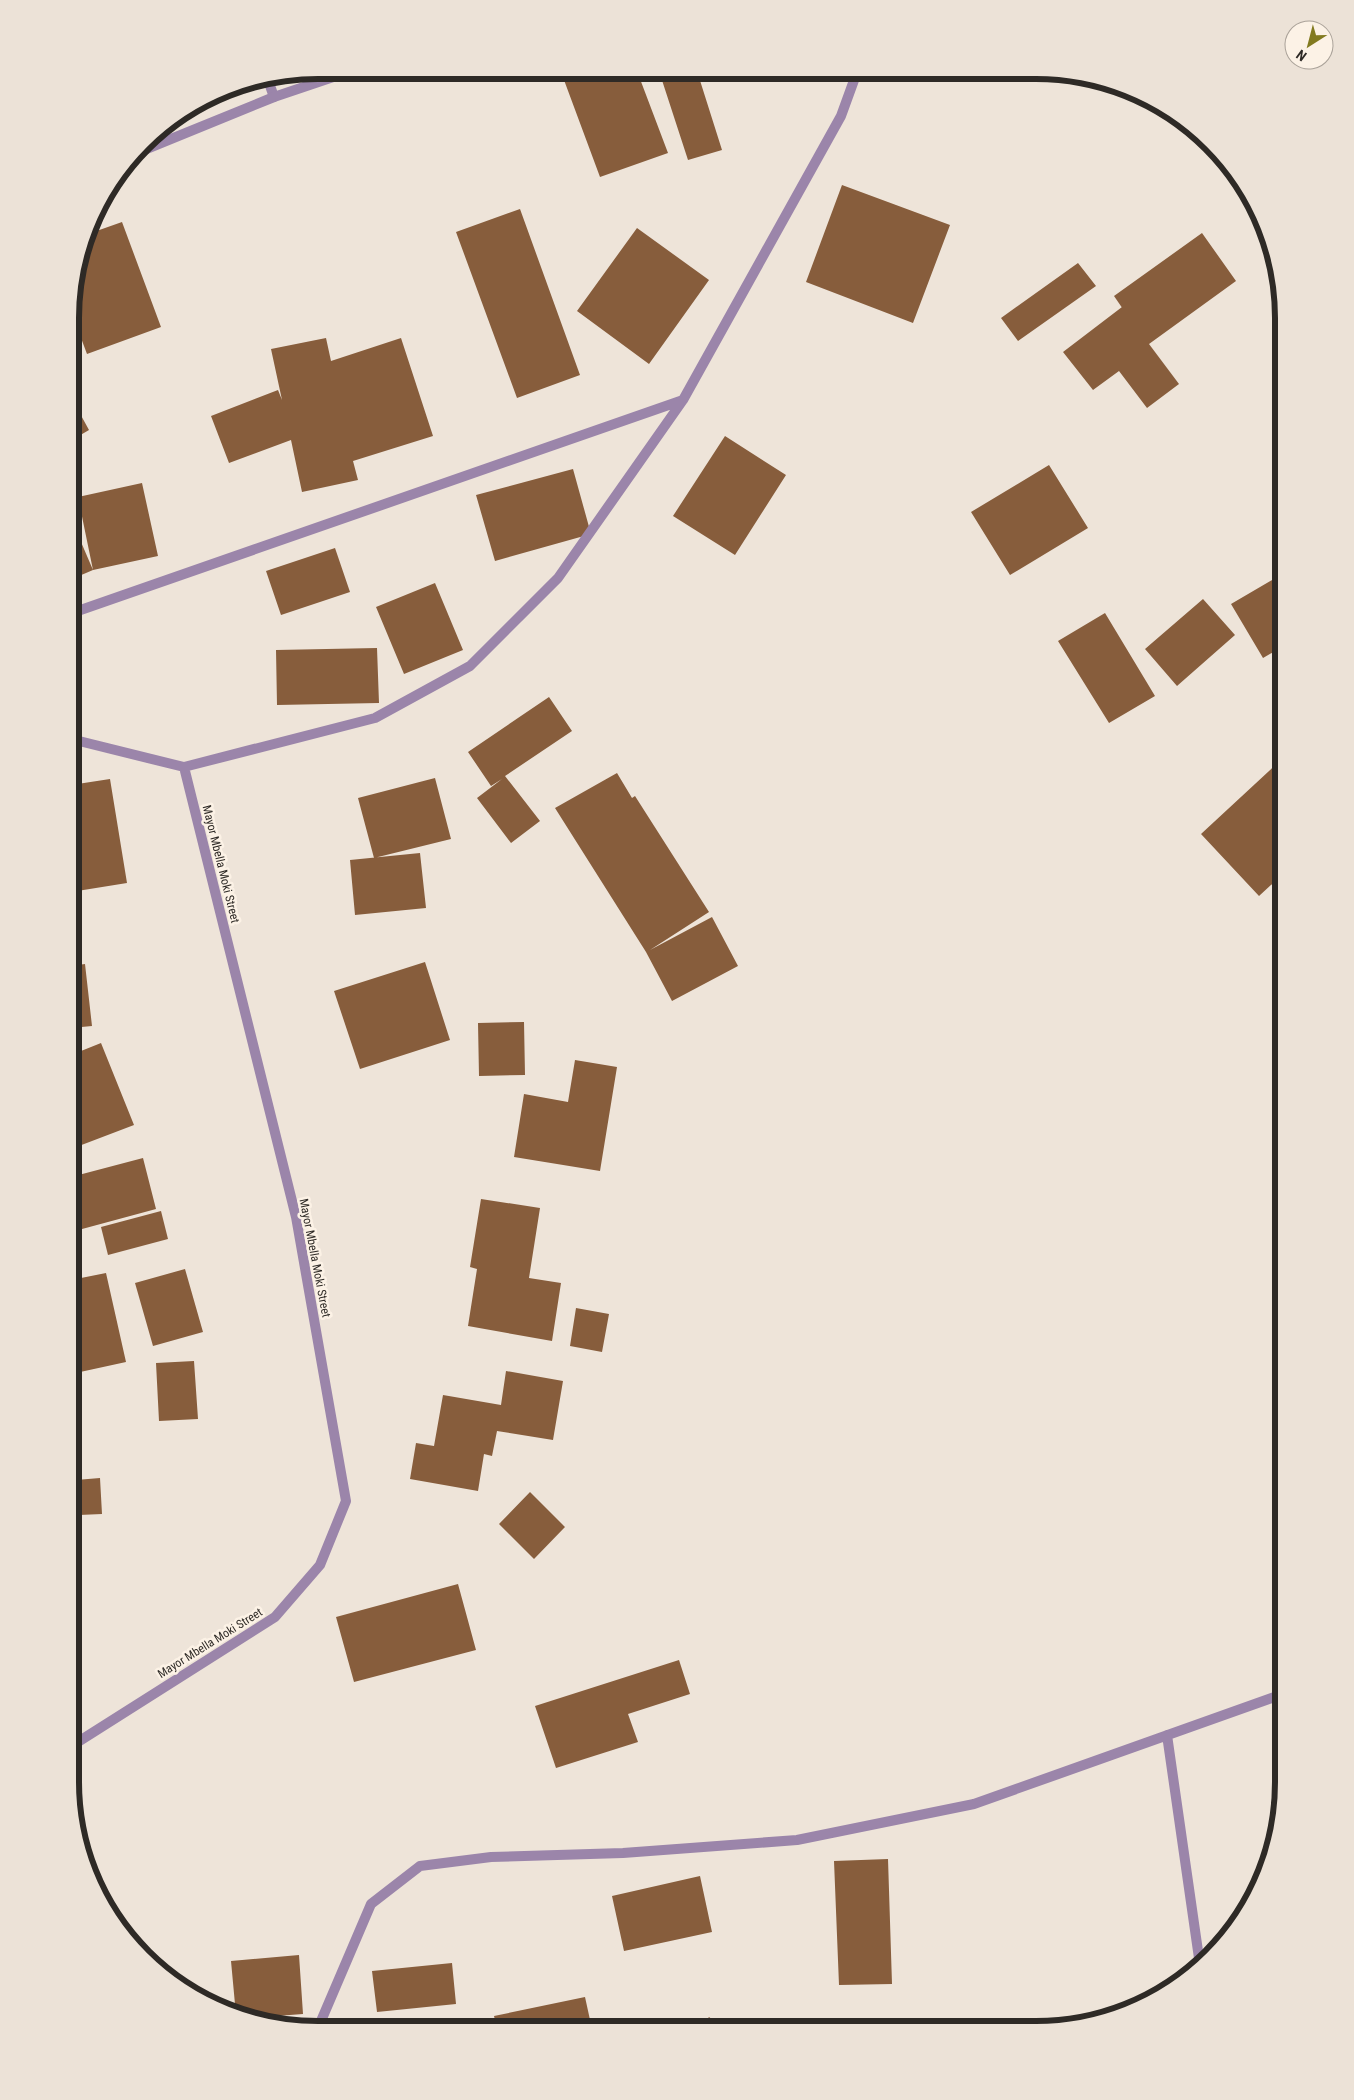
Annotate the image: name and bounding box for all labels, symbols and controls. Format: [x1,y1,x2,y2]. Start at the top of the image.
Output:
north arrow [1284,20,1334,70]
text: N [1293,47,1310,65]
street label: Mayor Mbella Moki Street [200,804,243,925]
street label: Mayor Mbella Moki Street [297,1197,333,1319]
street label: Mayor Mbella Moki Street [155,1605,265,1681]

